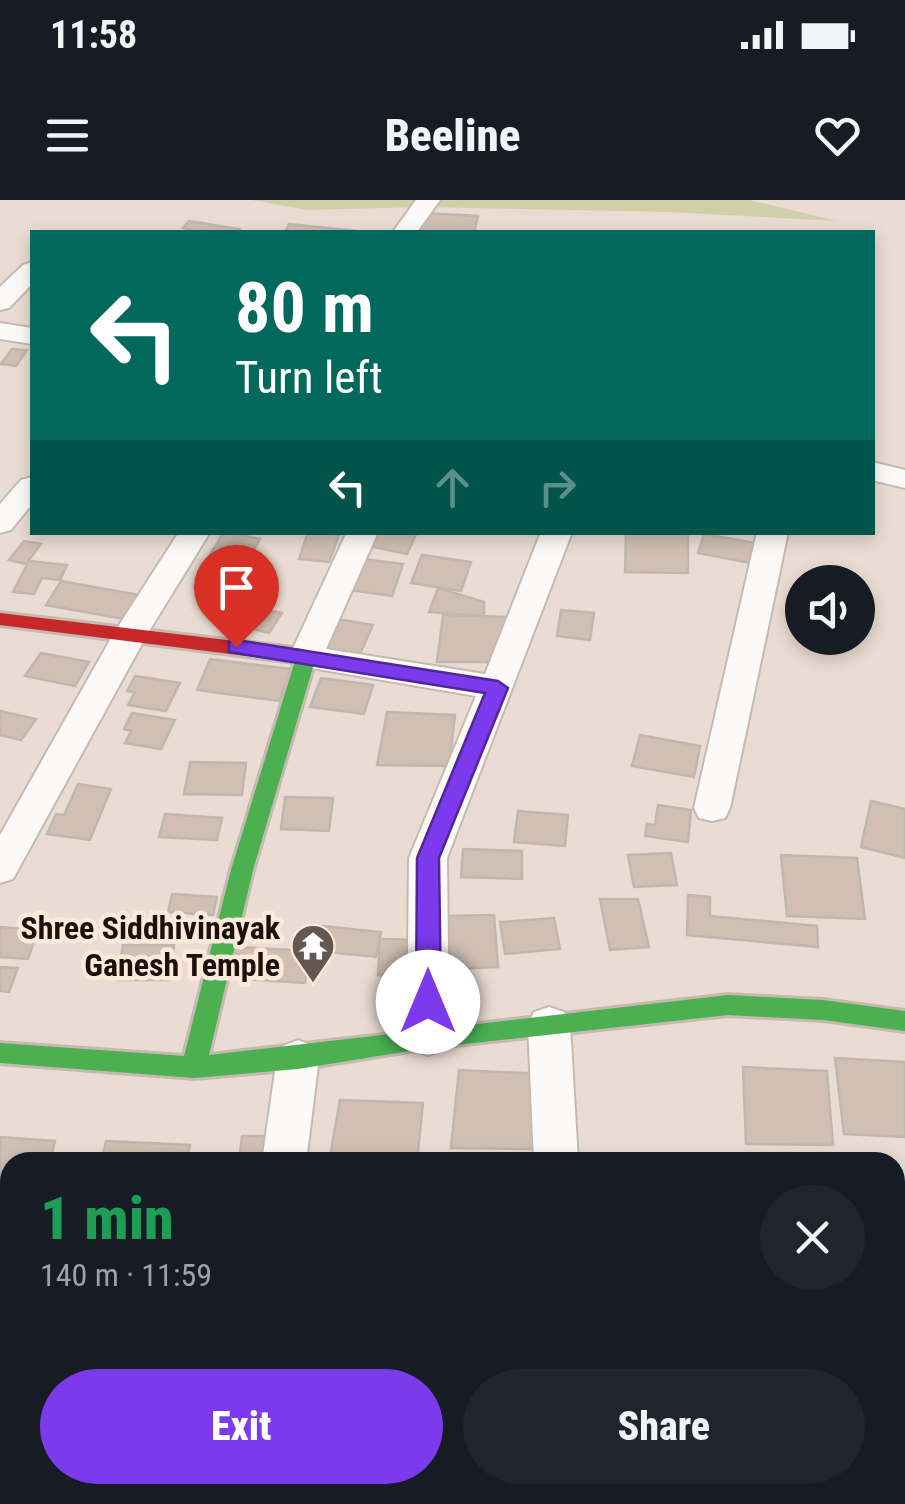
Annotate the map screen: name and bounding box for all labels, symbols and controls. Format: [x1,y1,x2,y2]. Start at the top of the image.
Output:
text: 11:58 [50,13,137,57]
icon: menu [40,108,95,163]
icon: heart [810,108,865,163]
text: Beeline [385,109,520,162]
text: 80 m [235,267,374,349]
icon: left [70,270,200,400]
text: Turn left [235,351,383,404]
icon: left [320,460,375,515]
icon: ahead [425,460,480,515]
icon: right [530,460,585,515]
pin [194,545,279,648]
icon: arrive [209,560,264,615]
map controls [785,565,875,655]
button: sound [785,565,875,655]
place label: Shree Siddhivinayak Ganesh Temple [20,909,281,984]
temple icon: Shree Siddhivinayak Ganesh Temple [290,923,336,984]
position arrow [376,950,480,1054]
text: 1 min [40,1183,174,1254]
button: close [760,1185,865,1290]
text: 140 m · 11:59 [40,1256,212,1294]
button: Exit [40,1369,443,1484]
button: Share [463,1369,865,1484]

